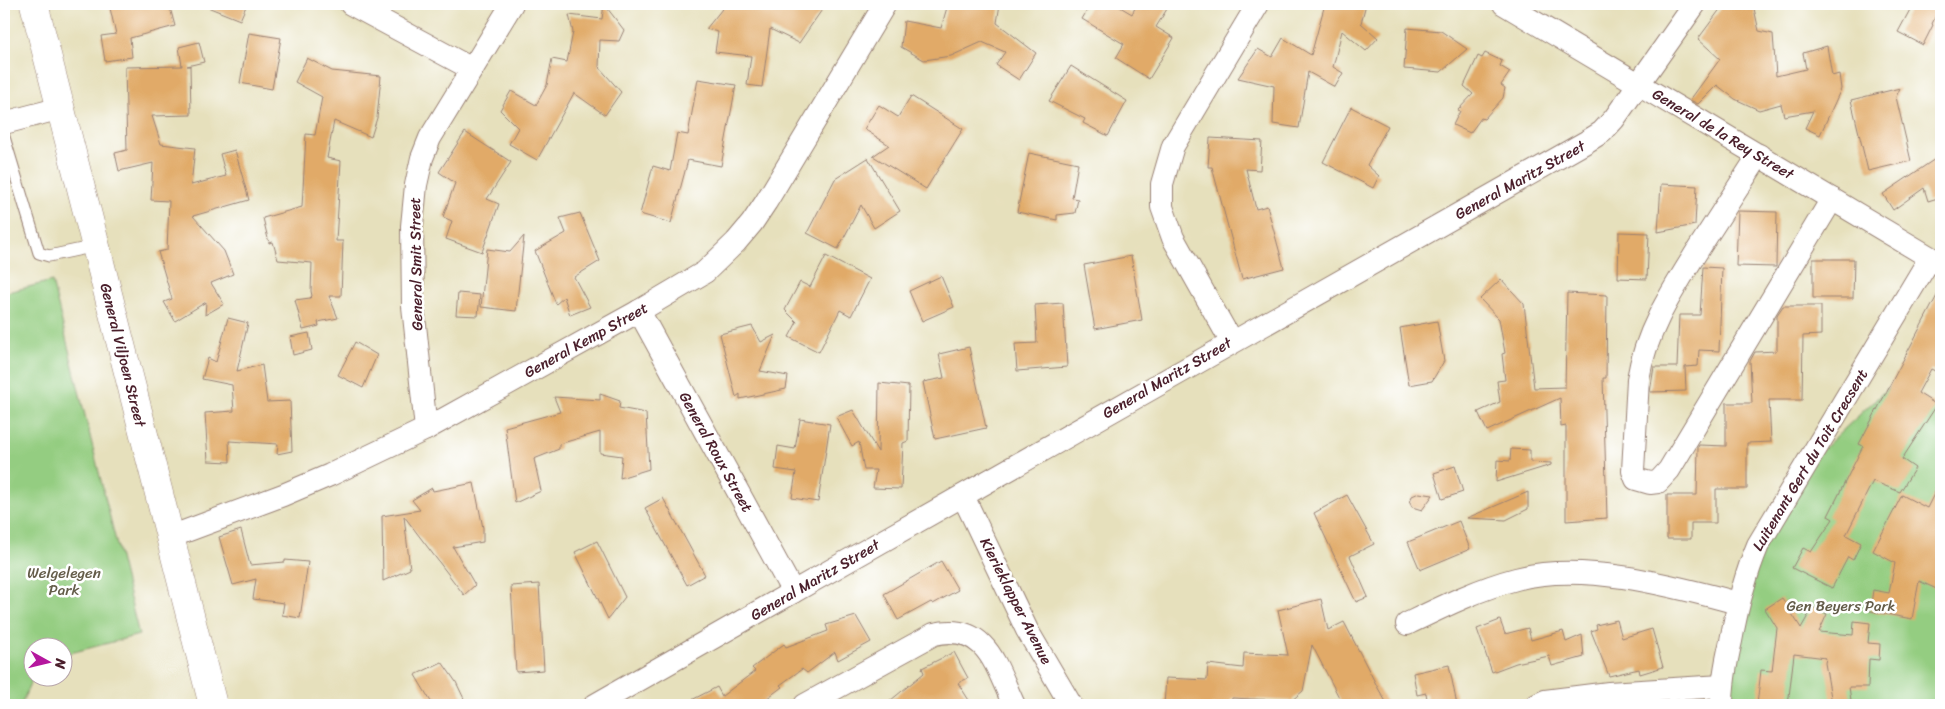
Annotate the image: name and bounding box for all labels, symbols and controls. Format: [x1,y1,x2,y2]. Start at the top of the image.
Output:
street label: General de la Rey Street [1647,81,1800,187]
street label: General Maritz Street [1450,133,1591,227]
street label: General Smit Street [402,197,430,331]
street label: General Viljoen Street [93,280,154,431]
street label: General Kemp Street [519,295,653,385]
street label: General Maritz Street [1097,330,1238,426]
street label: Luitenant Gert du Toit Crecsent [1745,363,1875,556]
street label: General Roux Street [672,387,760,518]
street label: General Maritz Street [745,532,886,628]
street label: Kierieklapper Avenue [973,533,1059,669]
park label: Welgelegen Park [27,560,101,603]
park label: Gen Beyers Park [1786,593,1896,619]
north arrow [22,636,72,686]
text: N [47,656,74,671]

